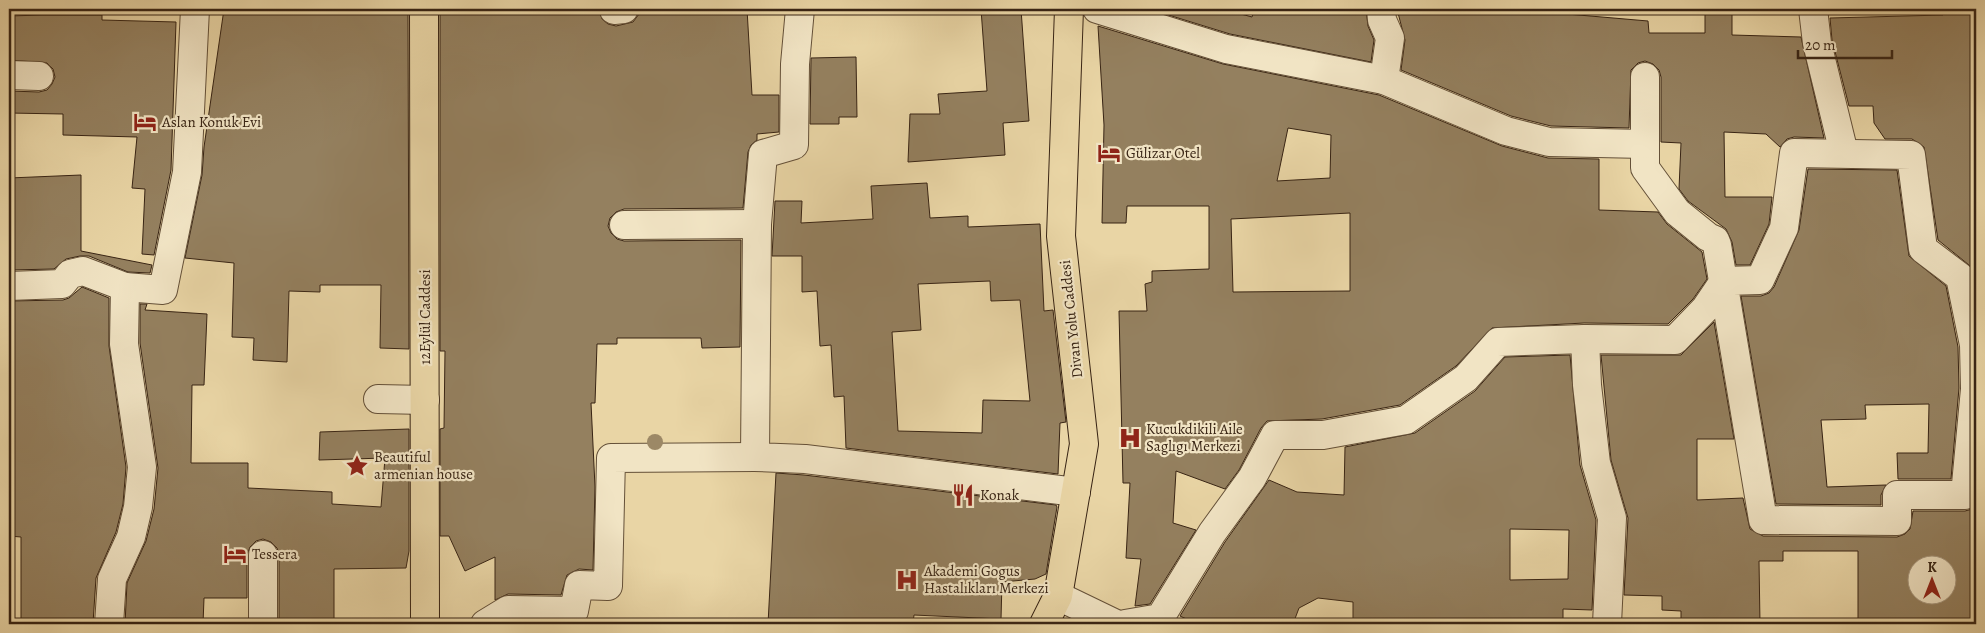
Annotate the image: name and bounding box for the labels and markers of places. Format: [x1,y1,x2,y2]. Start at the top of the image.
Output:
hotel icon: Aslan Konuk Evi [132,109,158,135]
place label: Aslan Konuk Evi [161,112,261,132]
hotel icon: Gülizar Otel [1096,140,1122,166]
place label: Gülizar Otel [1126,143,1200,163]
place label: Kucukdikili Aile Saglıgı Merkezi [1146,419,1243,456]
hospital icon: Kucukdikili Aile Saglıgı Merkezi [1117,425,1143,451]
place label: Beautiful armenian house [374,447,473,484]
place icon: Beautiful armenian house [344,453,370,479]
restaurant icon: Konak [950,482,976,508]
place label: Konak [980,485,1020,505]
hotel icon: Tessera [222,541,248,567]
place label: Tessera [252,544,297,564]
place label: Akademi Gogus Hastalıkları Merkezi [923,561,1049,598]
hospital icon: Akademi Gogus Hastalıkları Merkezi [894,567,920,593]

